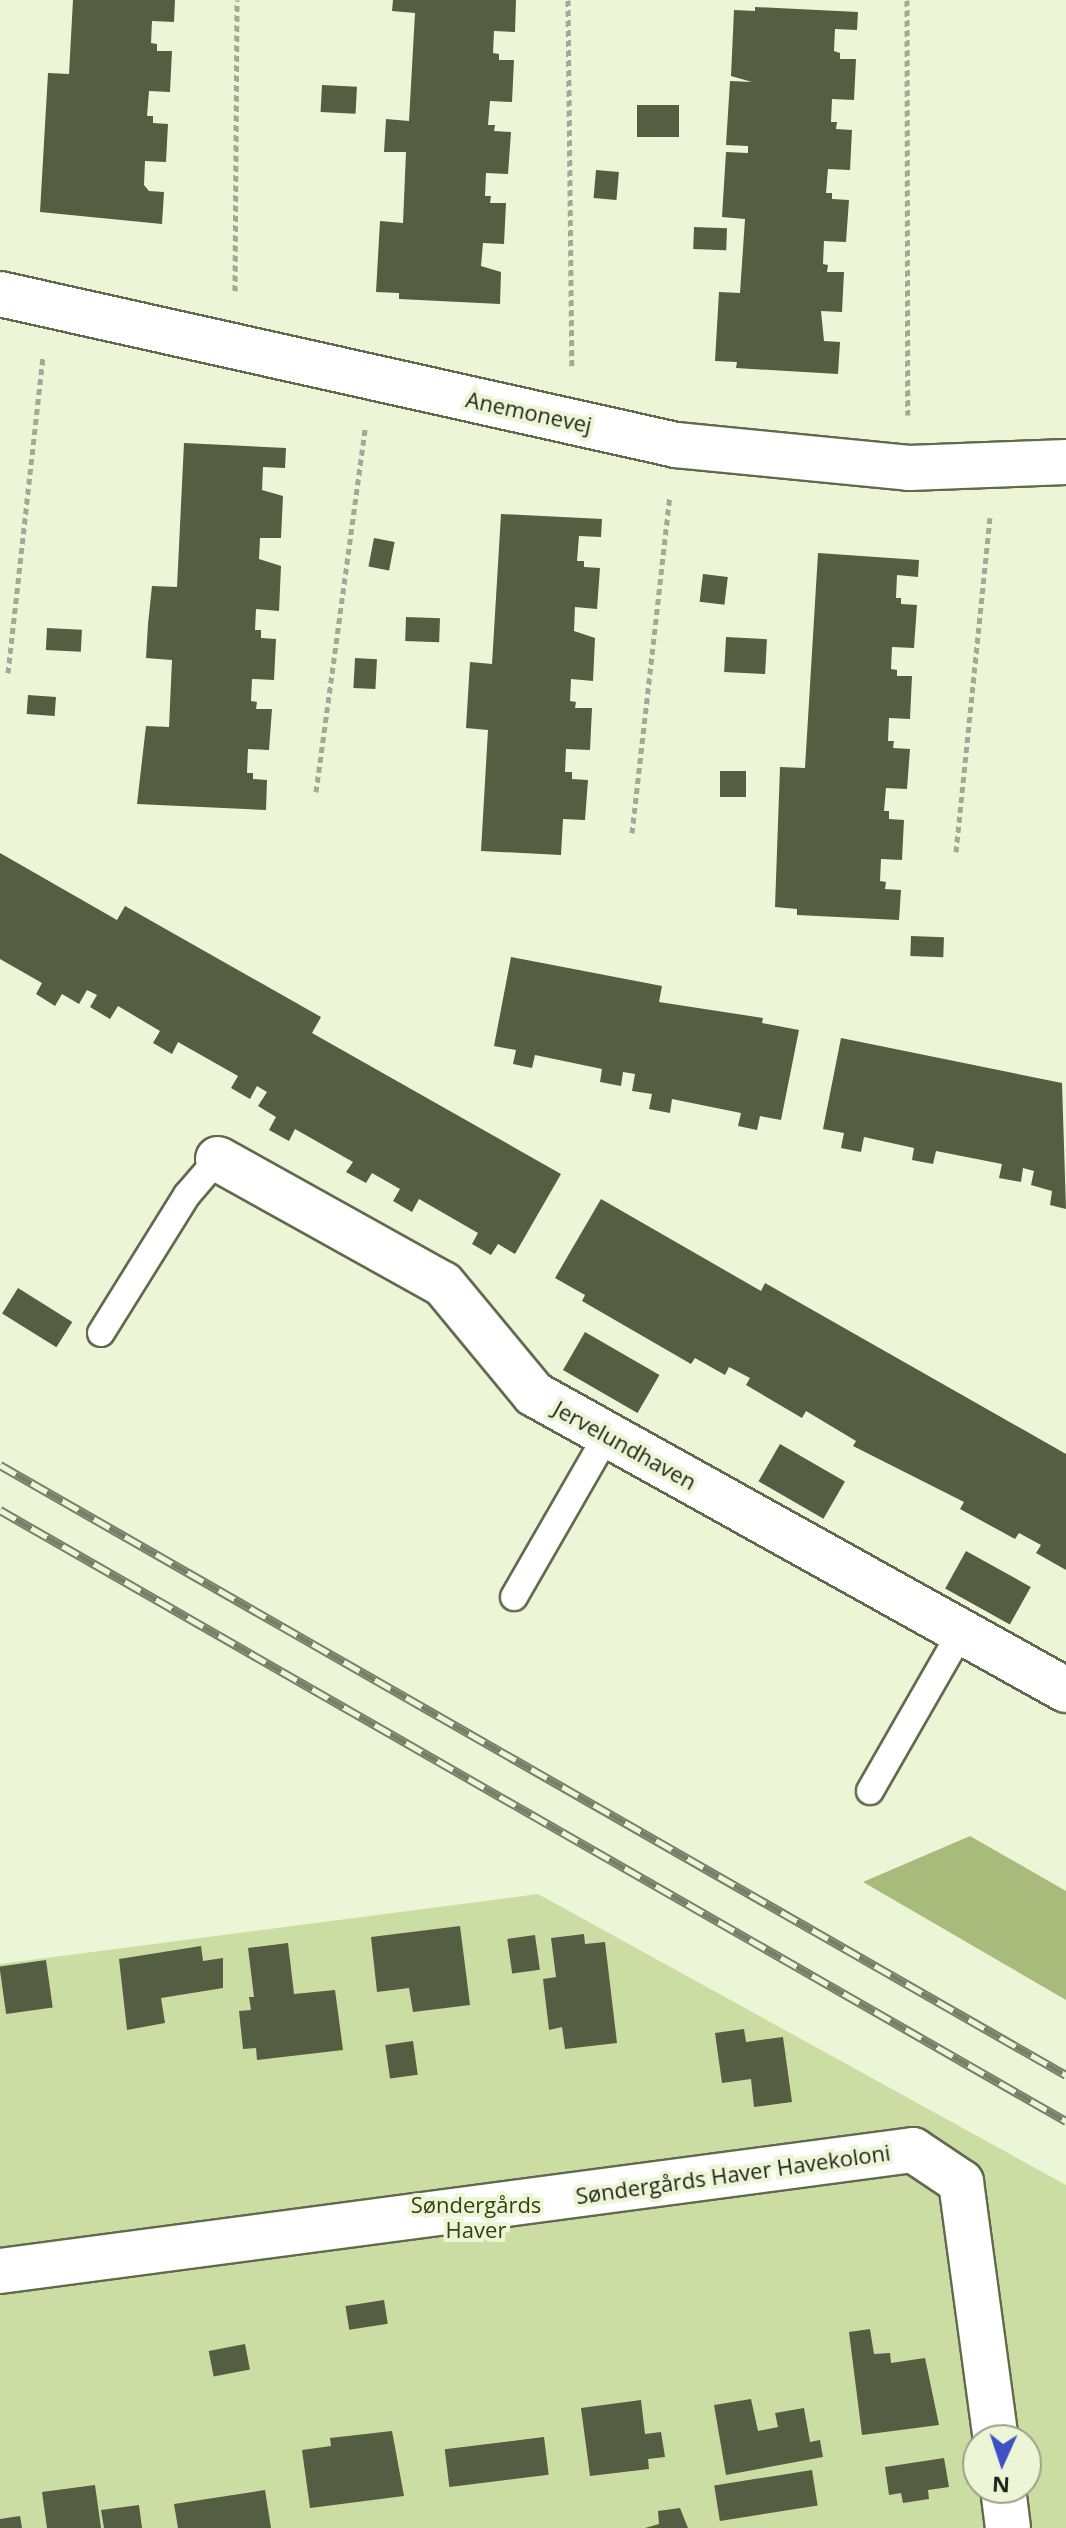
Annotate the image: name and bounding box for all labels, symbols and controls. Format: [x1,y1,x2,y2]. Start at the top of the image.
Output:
street label: Anemonevej [464,386,594,438]
street label: Jervelundhaven [549,1395,701,1495]
street label: Søndergårds Haver Havekoloni [574,2139,892,2209]
park label: Søndergårds Haver [411,2191,541,2242]
north arrow [962,2424,1042,2504]
text: N [991,2471,1011,2501]

